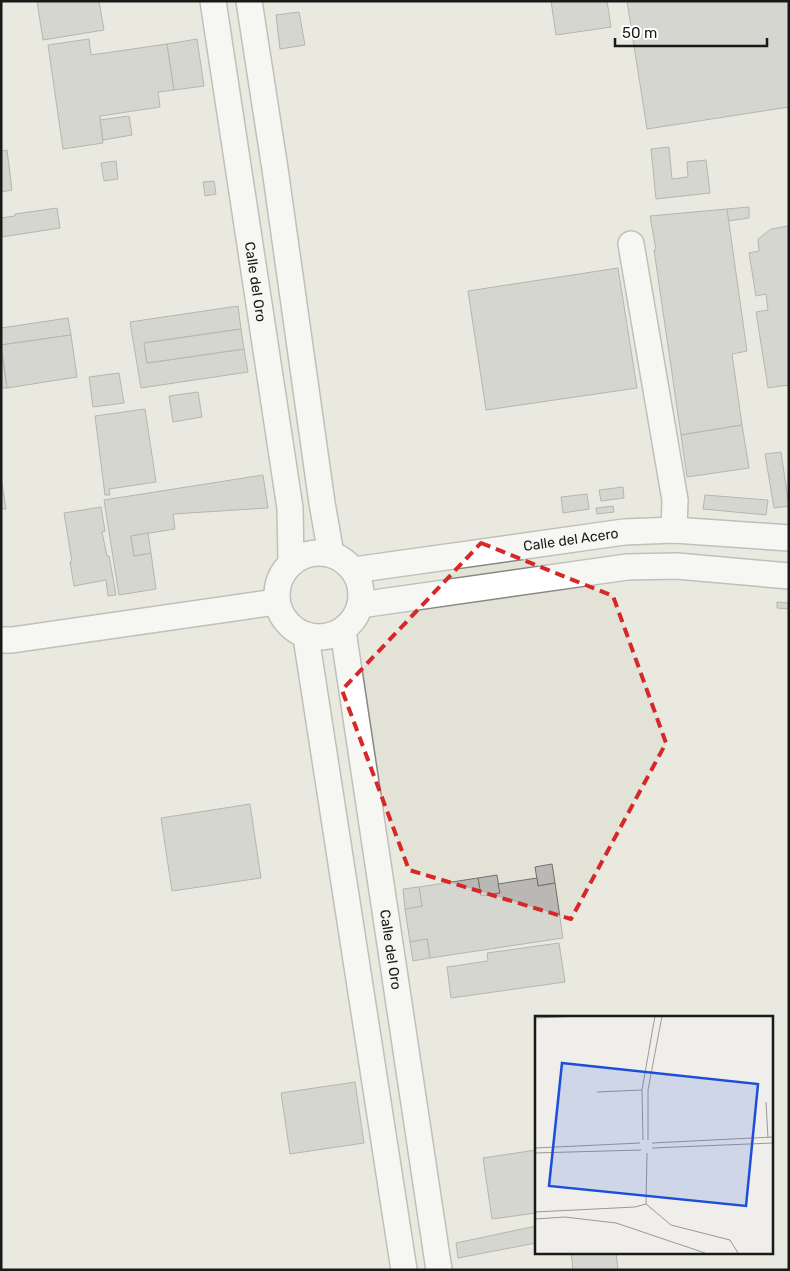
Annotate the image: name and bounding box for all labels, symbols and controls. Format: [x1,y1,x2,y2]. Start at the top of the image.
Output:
scale bar [615,15,768,47]
text: 50 m [622,24,657,42]
street label: Calle del Oro [241,241,270,323]
street label: Calle del Acero [522,524,620,555]
street label: Calle del Oro [376,908,405,991]
inset map [535,1016,772,1254]

